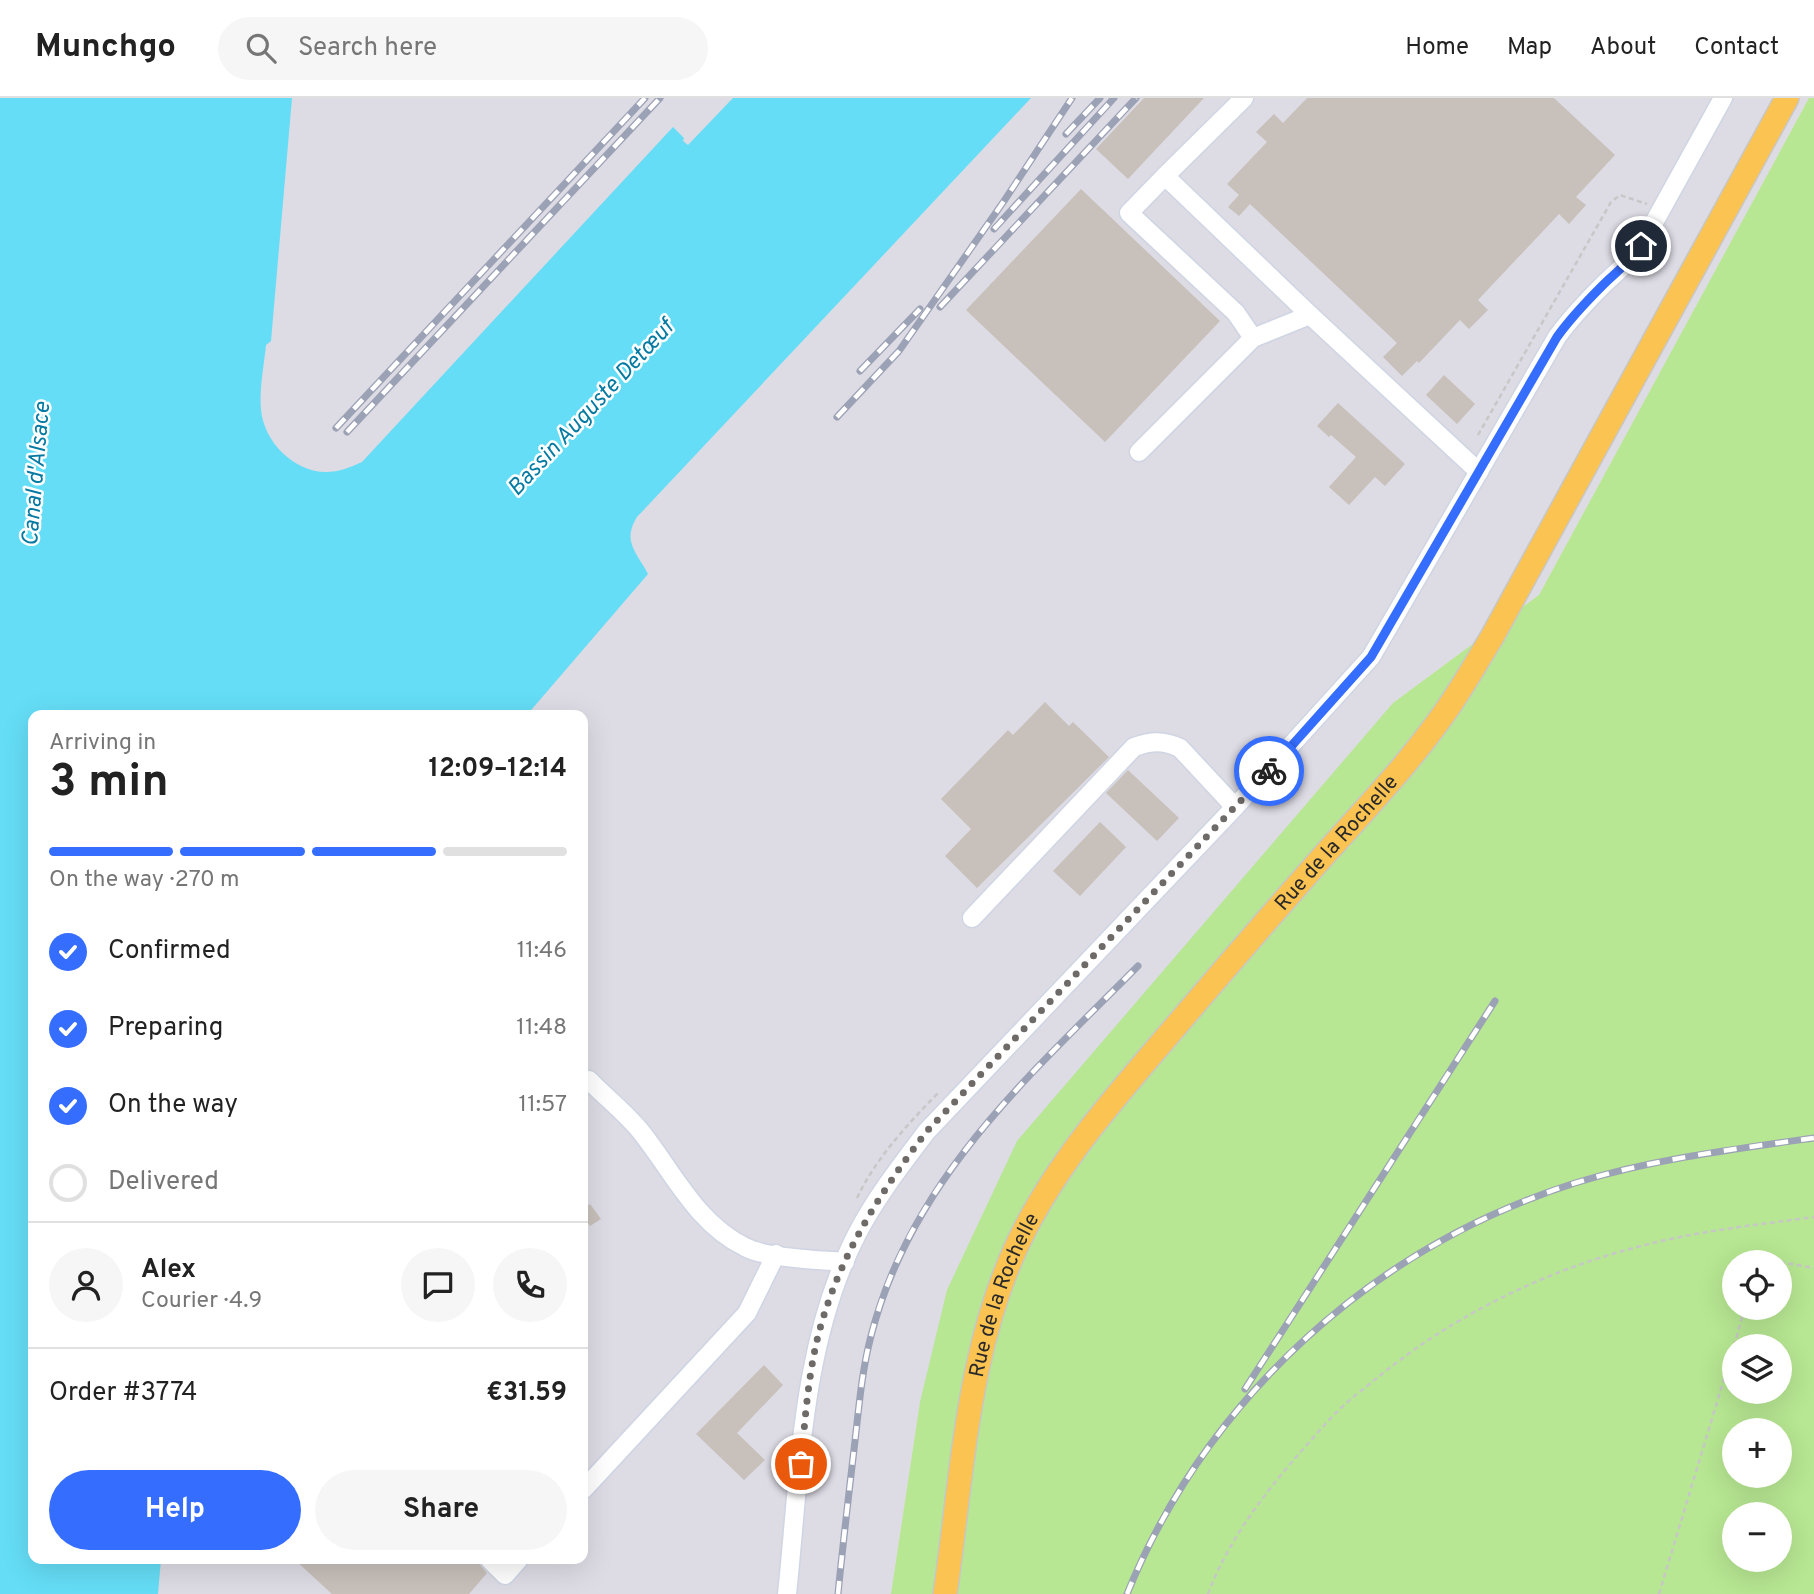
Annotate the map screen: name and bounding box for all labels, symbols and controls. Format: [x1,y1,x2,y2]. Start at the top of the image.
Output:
search box [218,17,708,80]
text: Munchgo [35,27,176,69]
icon: search [242,29,280,67]
text: Search here [298,32,437,65]
text: Home [1405,33,1469,63]
text: Map [1507,33,1552,63]
text: About [1590,33,1656,63]
text: Contact [1694,33,1779,63]
pin [1611,216,1671,276]
icon: home [1622,227,1660,265]
water label: Bassin Auguste Detœuf [502,312,683,503]
water label: Canal d'Alsace [17,400,58,548]
text: Arriving in [49,729,156,758]
courier [1234,736,1304,806]
icon: bike [1250,752,1288,790]
text: 12:09–12:14 [429,753,567,786]
text: 3 min [49,754,169,813]
street label: Rue de la Rochelle [1270,770,1405,917]
text: On the way · 270 m [49,866,240,895]
icon: check [49,933,87,971]
text: Confirmed [108,935,231,968]
text: 11:46 [517,937,567,966]
icon: check [49,1010,87,1048]
text: Preparing [108,1012,223,1045]
text: 11:48 [516,1014,567,1043]
icon: check [49,1087,87,1125]
text: On the way [108,1089,238,1122]
text: 11:57 [519,1091,567,1120]
text: Delivered [108,1166,219,1199]
street label: Rue de la Rochelle [964,1208,1046,1380]
button: person [49,1248,123,1322]
button: chat [401,1248,475,1322]
button: phone [493,1248,567,1322]
map controls [1722,1250,1792,1572]
button: locate [1722,1250,1792,1320]
text: Alex [141,1254,196,1287]
text: Courier · 4.9 [141,1287,262,1316]
button: layers [1722,1334,1792,1404]
text: Order #3774 [49,1377,197,1410]
text: €31.59 [486,1377,567,1410]
button: + [1722,1418,1792,1488]
pin [771,1434,831,1494]
icon: bag [782,1445,820,1483]
button: Help [49,1470,301,1550]
button: Share [315,1470,567,1550]
button: − [1722,1502,1792,1572]

